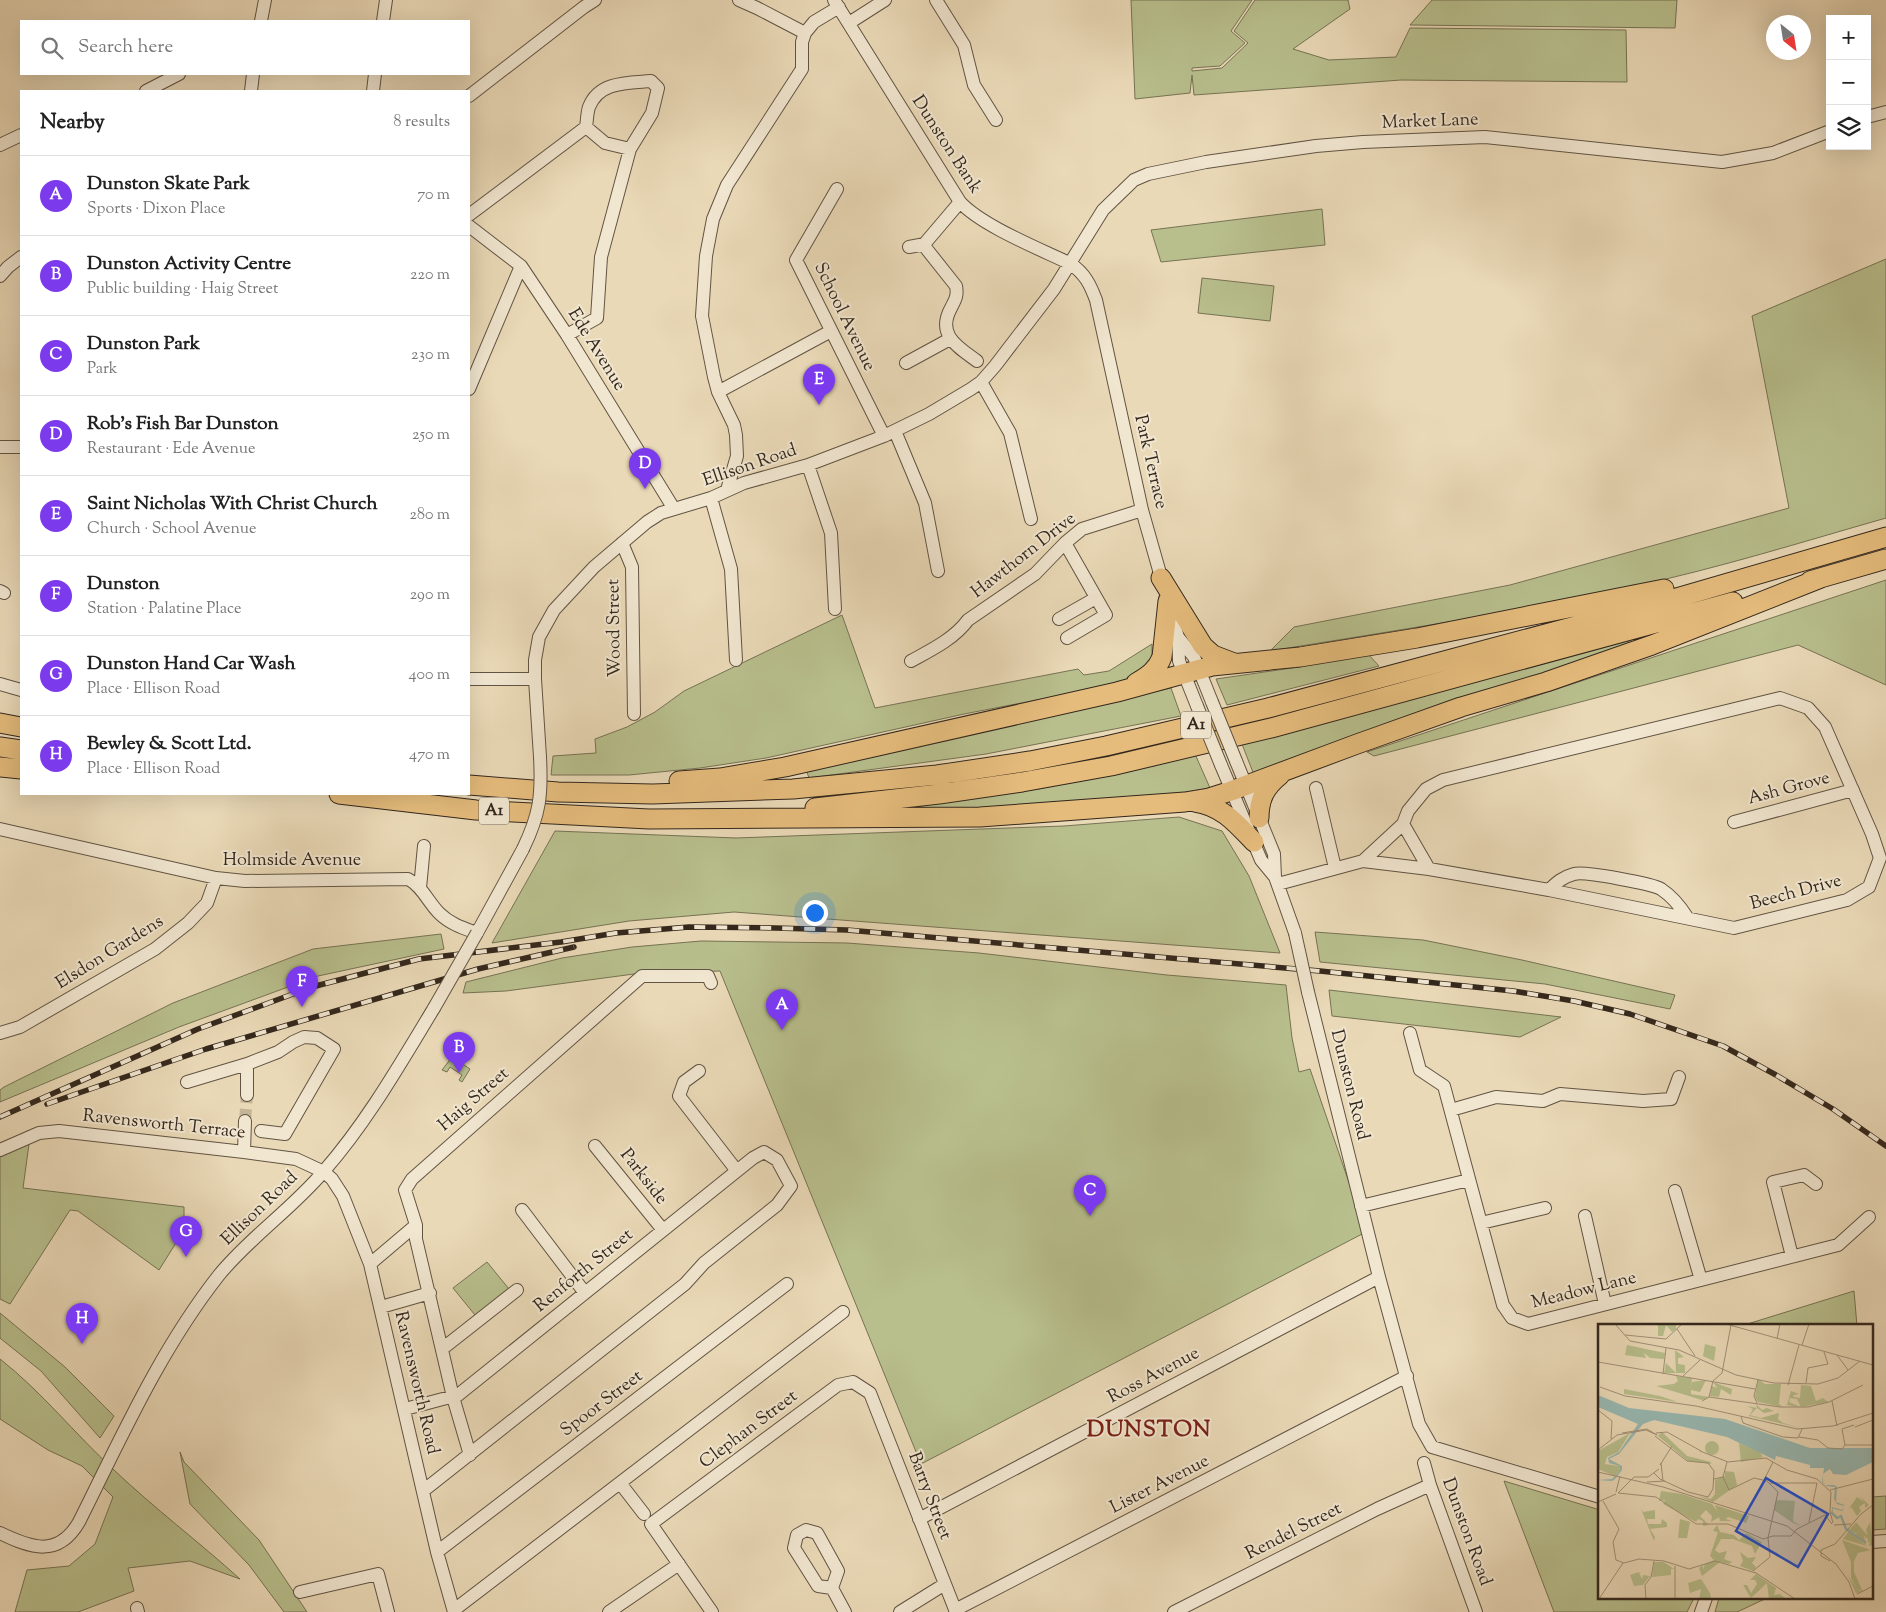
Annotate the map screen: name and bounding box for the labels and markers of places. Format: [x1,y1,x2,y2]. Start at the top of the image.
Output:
pin: E [803,364,835,405]
pin: D [629,448,661,489]
pin: F [286,966,318,1007]
pin: A [766,989,798,1030]
pin: B [443,1032,475,1073]
pin: C [1074,1175,1106,1216]
pin: G [170,1216,202,1257]
pin: H [66,1303,98,1344]

